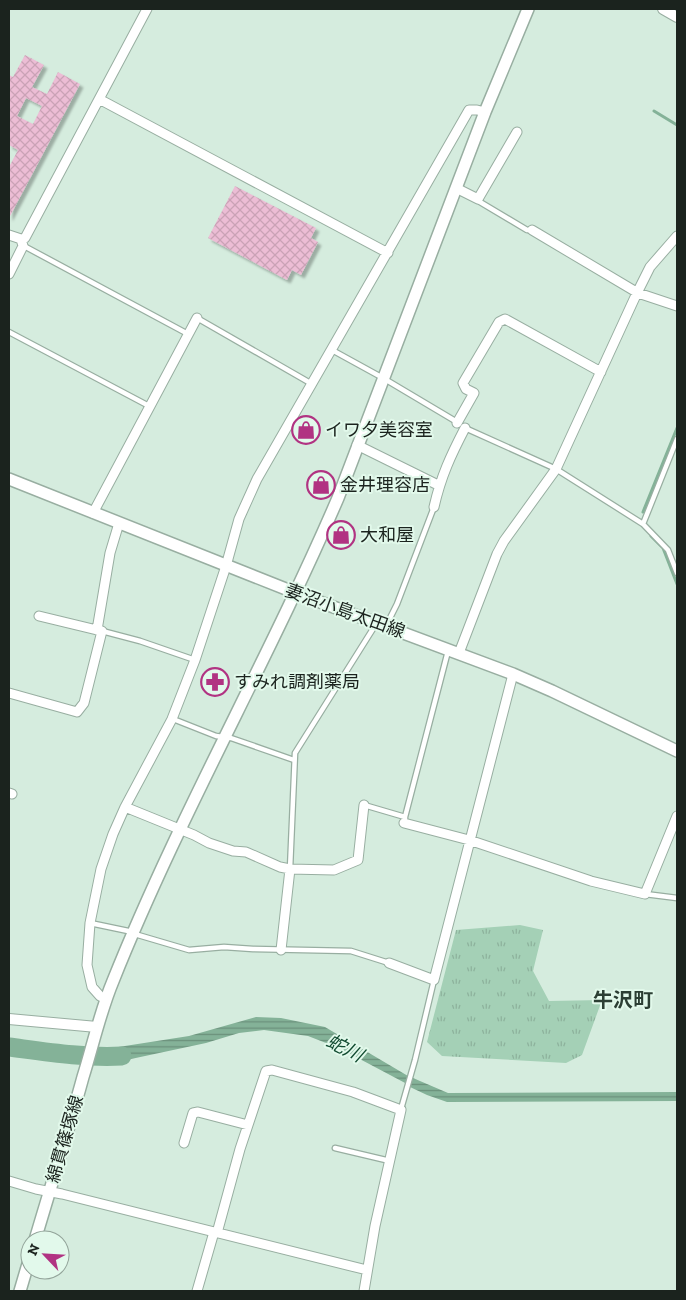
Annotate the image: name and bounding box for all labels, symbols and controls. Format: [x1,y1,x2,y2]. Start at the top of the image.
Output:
shop icon: イワ夕美容室 [291,415,321,445]
place label: イワ夕美容室 [325,419,433,441]
shop icon: 金井理容店 [306,470,336,500]
place label: 金井理容店 [340,474,430,496]
shop icon: 大和屋 [326,520,356,550]
place label: 大和屋 [360,524,414,546]
street label: 妻沼小島太田線 [282,579,408,643]
pharmacy icon: すみれ調剤薬局 [200,667,230,697]
place label: すみれ調剤薬局 [234,671,360,693]
district label: 牛沢町 [593,988,653,1012]
water label: 蛇川 [323,1029,369,1068]
street label: 綿貫篠塚線 [42,1093,88,1185]
north arrow [20,1230,70,1280]
text: N [24,1241,44,1258]

